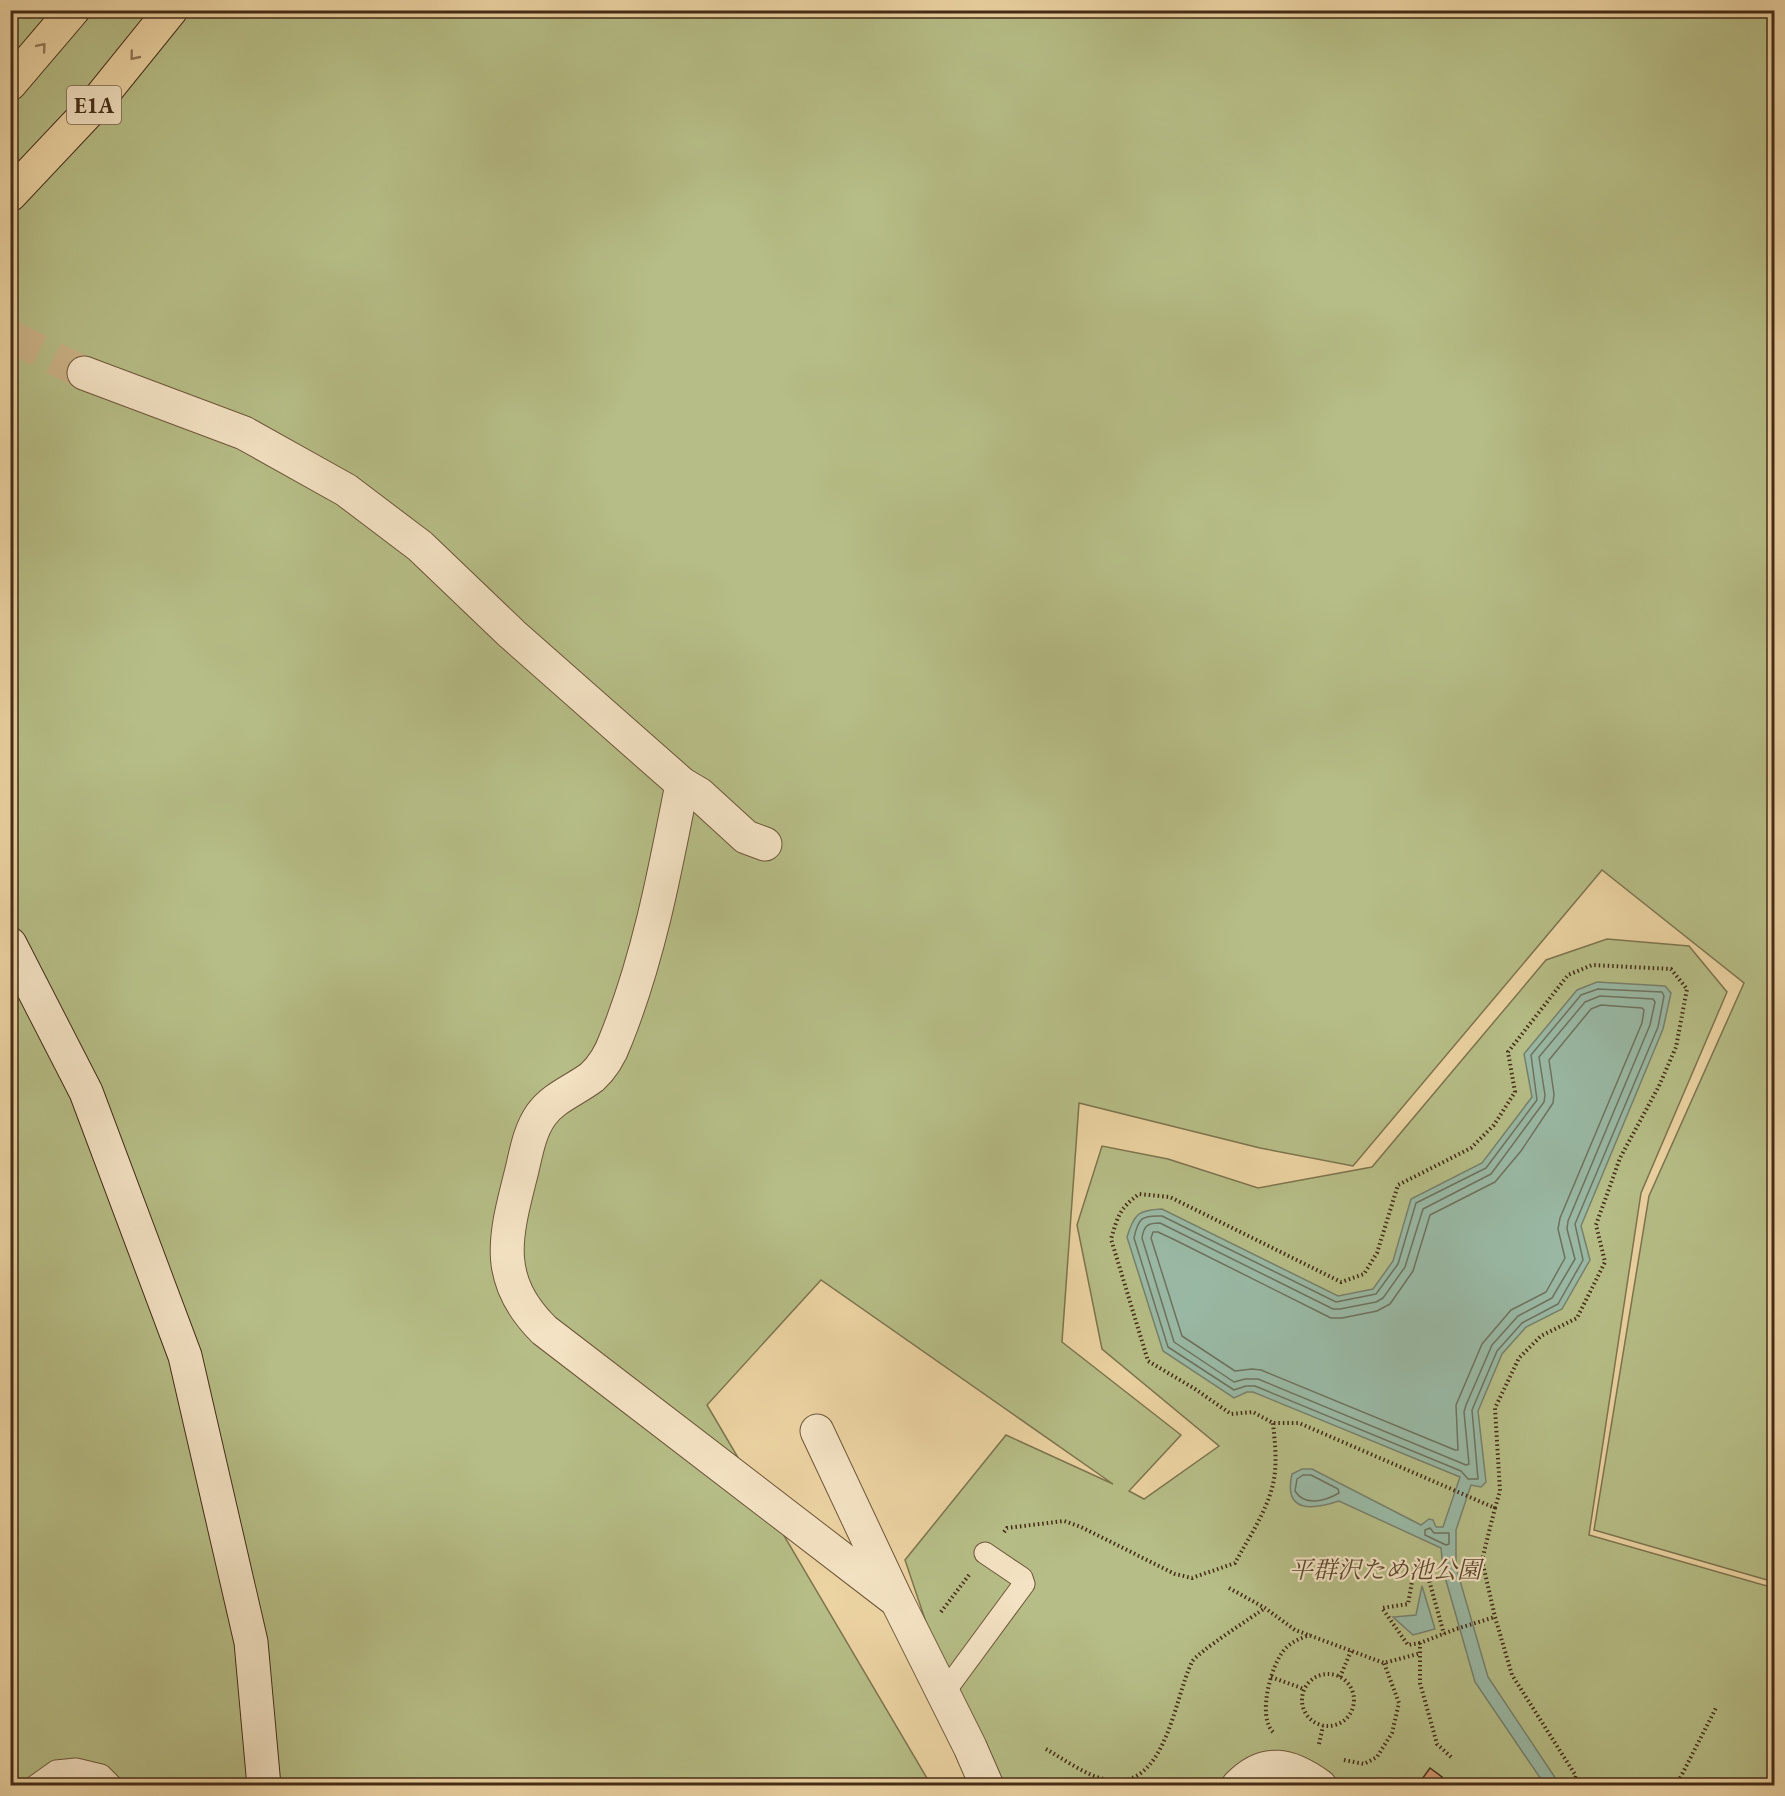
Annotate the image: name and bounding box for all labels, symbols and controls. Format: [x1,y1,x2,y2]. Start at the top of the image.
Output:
one-way arrow [35,43,46,54]
one-way arrow [131,49,142,60]
road number: E1A [67,86,121,124]
park label: 平群沢ため池公園 [1289,1554,1485,1585]

